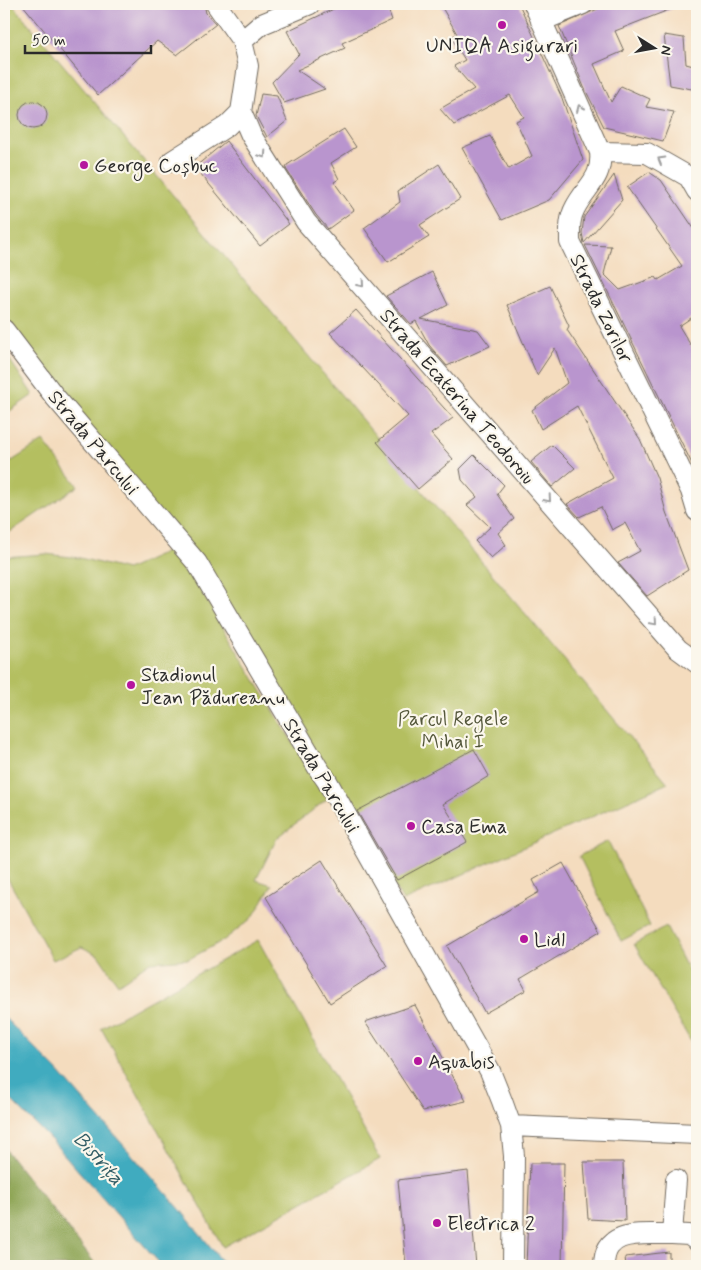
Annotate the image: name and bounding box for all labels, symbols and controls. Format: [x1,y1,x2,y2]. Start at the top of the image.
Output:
marker: UNIQA Asigurari [496,19,508,31]
scale bar [25,22,151,54]
north arrow [628,22,678,72]
text: 50 m [32,31,66,51]
place label: UNIQA Asigurari [426,33,578,62]
text: N [656,44,676,57]
one-way arrow [575,104,586,113]
one-way arrow [257,149,267,158]
place label: George Coșbuc [94,153,218,181]
one-way arrow [657,157,666,167]
marker: George Coșbuc [78,159,90,171]
street label: Strada Zorilor [563,250,639,368]
one-way arrow [355,279,364,288]
street label: Strada Ecaterina Teodoroiu [373,303,541,491]
street label: Strada Parcului [41,385,145,501]
one-way arrow [542,494,551,503]
one-way arrow [648,616,657,625]
place label: Stadionul Jean Pădureanu [141,662,285,712]
marker: Stadionul Jean Pădureanu [125,679,137,691]
park label: Parcul Regele Mihai I [398,706,508,756]
street label: Strada Parcului [276,713,366,838]
place label: Casa Ema [421,814,507,841]
marker: Casa Ema [405,820,417,832]
place label: Lidl [534,927,565,954]
marker: Lidl [518,933,530,945]
place label: Aquabis [428,1049,495,1076]
marker: Aquabis [412,1055,424,1067]
water label: Bistrița [67,1126,130,1192]
place label: Electrica 2 [447,1211,535,1238]
marker: Electrica 2 [431,1217,443,1229]

